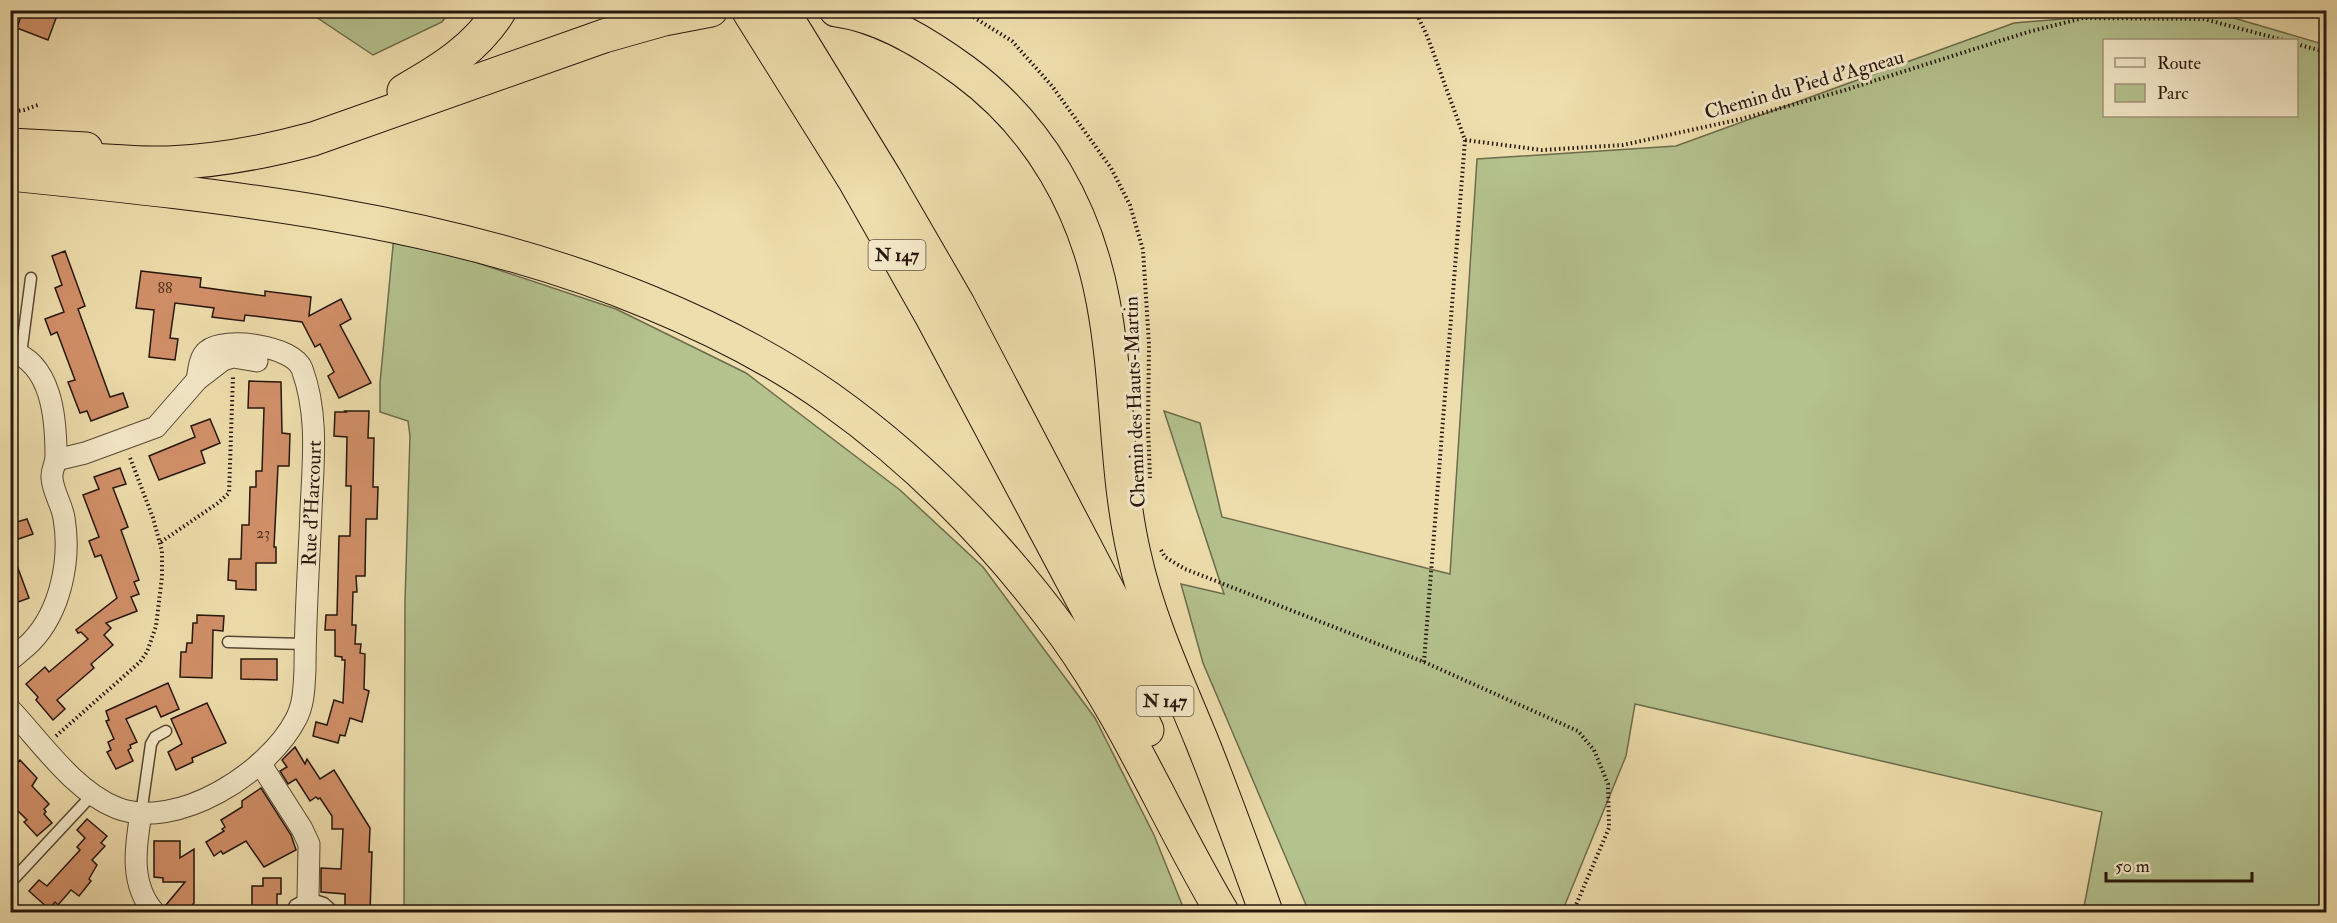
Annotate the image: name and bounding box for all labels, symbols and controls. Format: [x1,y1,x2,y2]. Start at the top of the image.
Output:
legend [2103,39,2298,117]
street label: Chemin du Pied d’Agneau [1701,44,1907,125]
text: Route [2157,52,2201,75]
text: Parc [2157,82,2188,105]
road number: N 147 [868,240,926,270]
house number: 88 [157,278,173,298]
street label: Chemin des Hauts-Martin [1118,296,1151,508]
street label: Rue d'Harcourt [296,440,327,567]
house number: 23 [256,523,270,543]
road number: N 147 [1136,686,1194,716]
scale bar [2106,845,2252,883]
text: 50 m [2115,855,2150,878]

